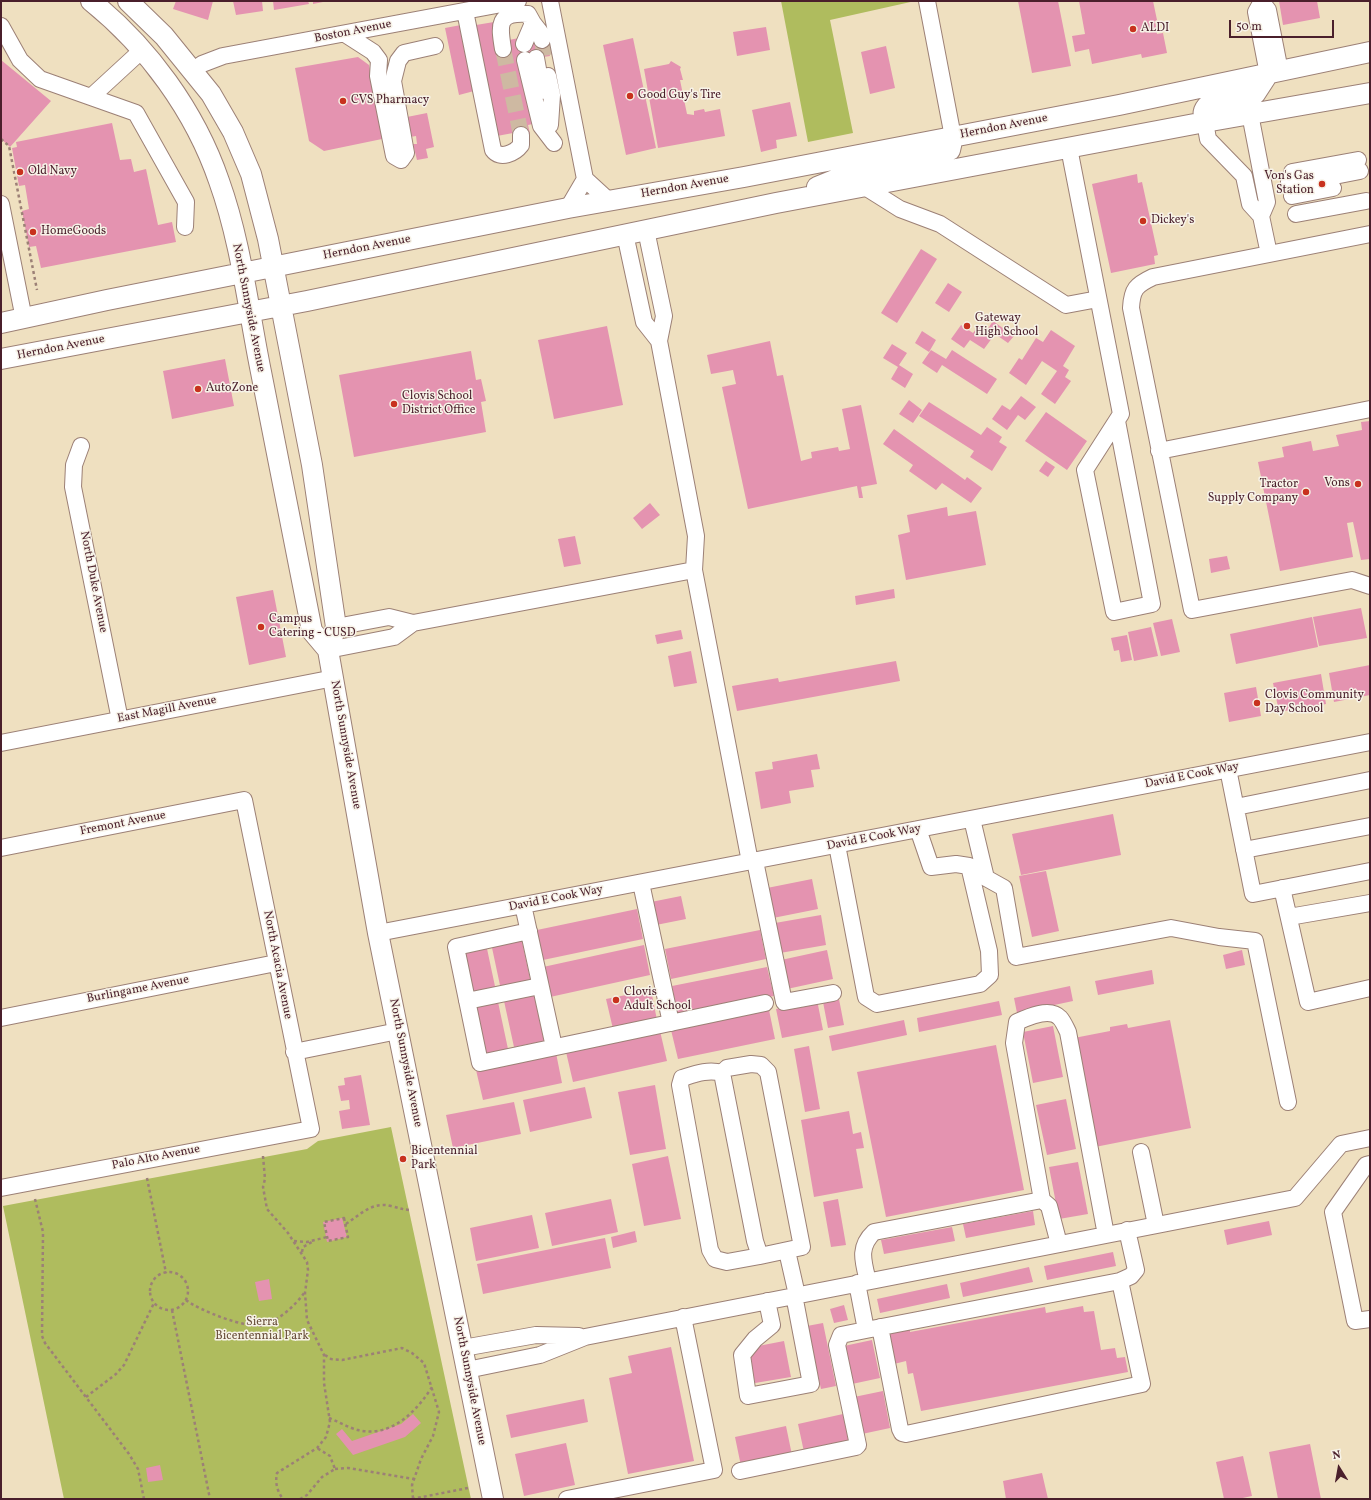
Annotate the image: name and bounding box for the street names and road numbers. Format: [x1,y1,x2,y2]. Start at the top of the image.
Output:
street label: Boston Avenue [313,17,393,47]
street label: Herndon Avenue [959,111,1049,143]
street label: Herndon Avenue [640,172,730,202]
street label: Herndon Avenue [322,232,412,264]
street label: North Sunnyside Avenue [228,242,268,374]
street label: Herndon Avenue [16,332,106,364]
street label: North Duke Avenue [76,530,110,634]
street label: North Sunnyside Avenue [327,679,363,811]
street label: East Magill Avenue [116,693,218,727]
street label: David E Cook Way [1144,760,1240,792]
street label: Fremont Avenue [79,809,167,839]
street label: David E Cook Way [826,822,922,854]
street label: David E Cook Way [508,883,604,915]
street label: North Acacia Avenue [259,910,295,1020]
street label: Burlingame Avenue [86,973,190,1007]
street label: North Sunnyside Avenue [385,997,425,1129]
street label: Palo Alto Avenue [111,1142,201,1174]
street label: North Sunnyside Avenue [449,1315,489,1447]

